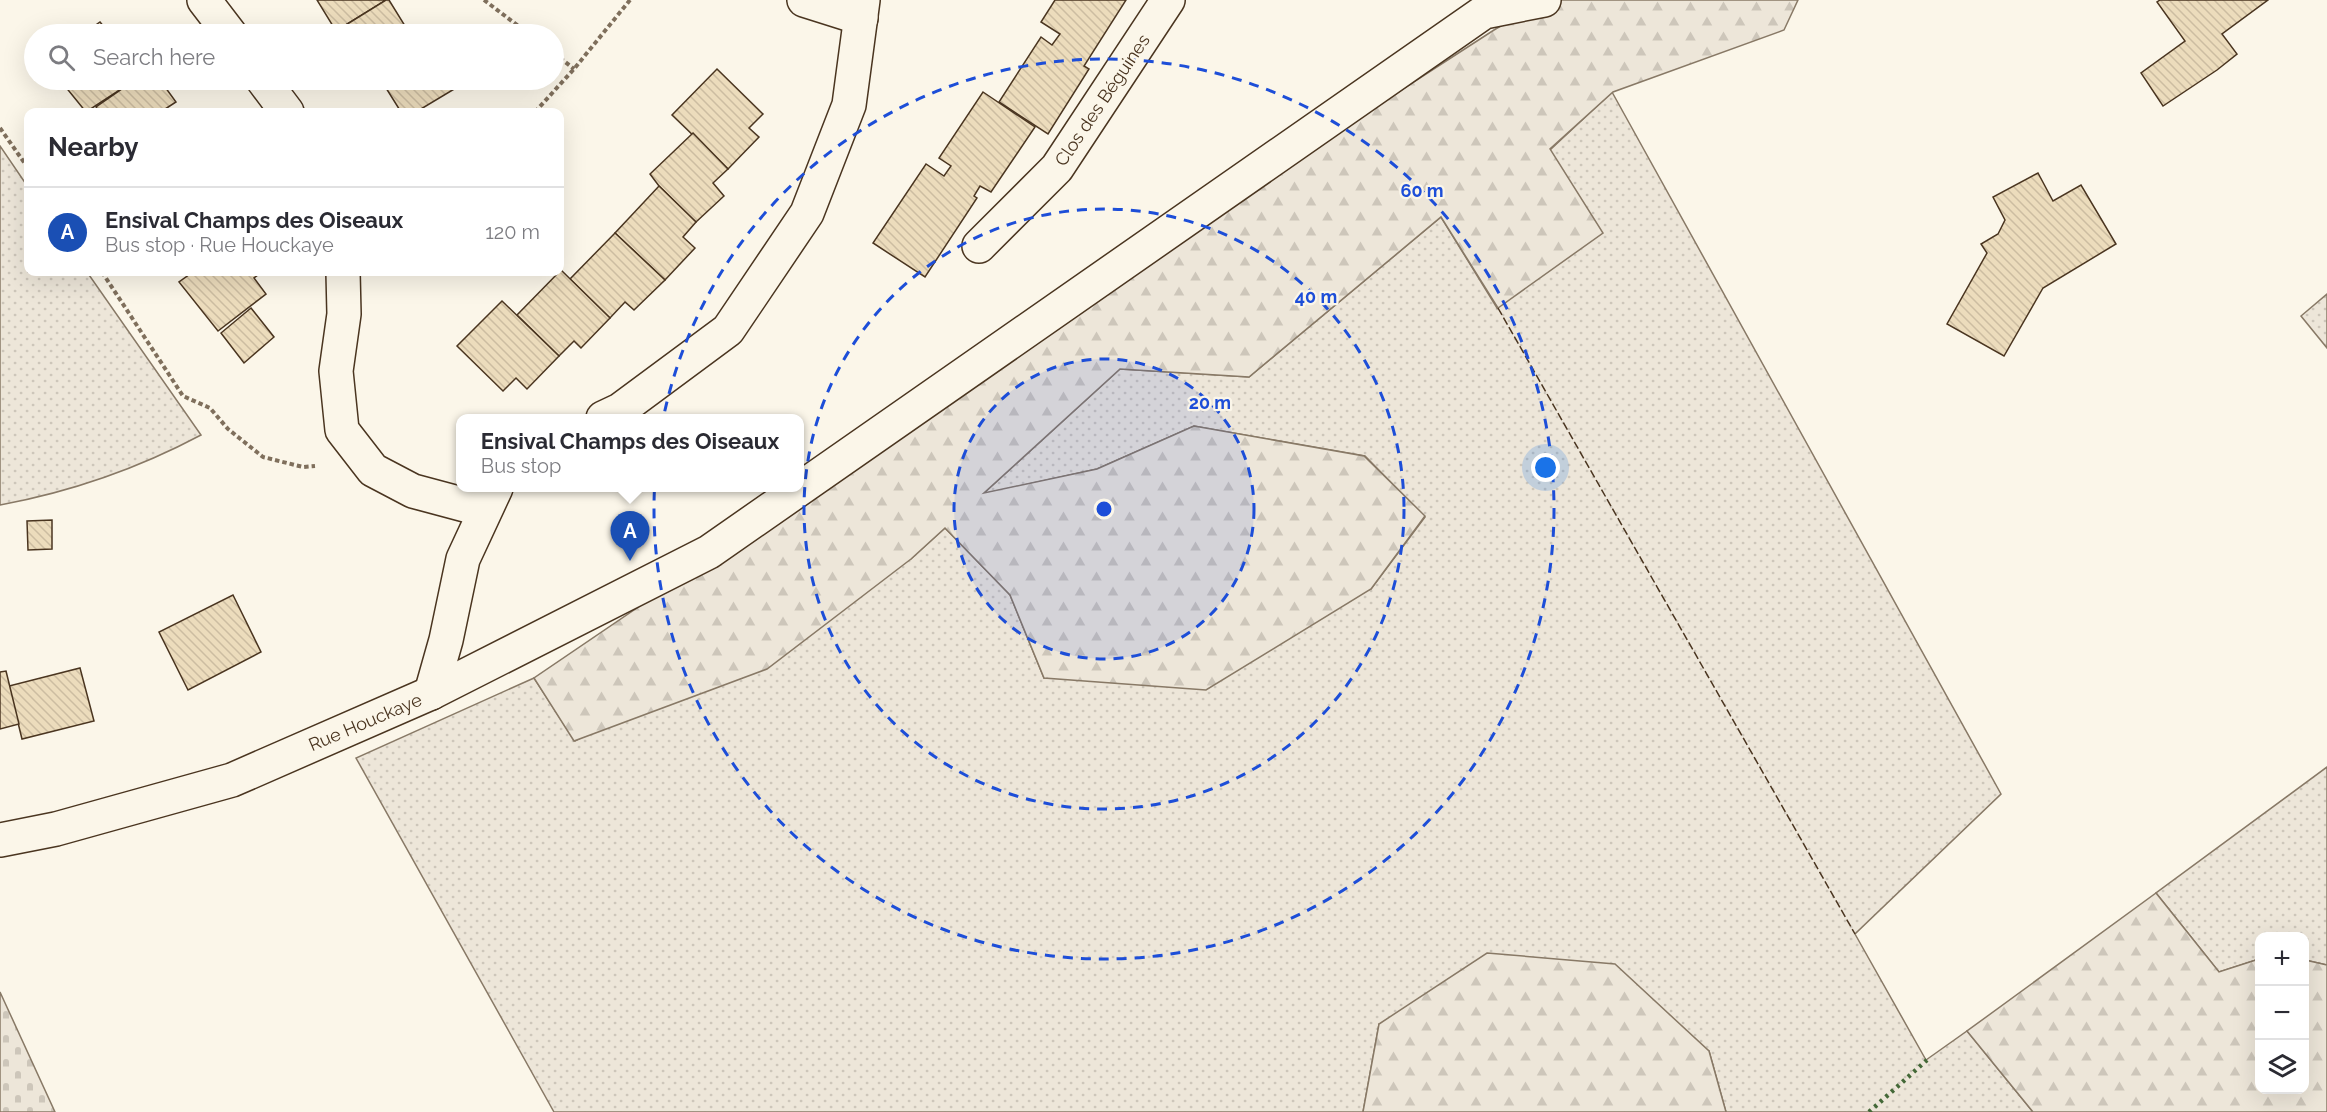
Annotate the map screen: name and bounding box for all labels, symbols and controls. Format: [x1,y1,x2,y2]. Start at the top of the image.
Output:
search box [24,24,564,90]
street label: Clos des Béguines [1050,30,1154,170]
icon: search [45,41,78,74]
text: Search here [93,44,215,70]
text: Nearby [48,132,138,162]
text: 60 m [1400,180,1444,201]
text: Ensival Champs des Oiseaux [105,207,403,233]
text: A [61,220,74,244]
text: 120 m [485,220,540,244]
text: Bus stop · Rue Houckaye [105,233,334,257]
text: 40 m [1295,286,1337,307]
text: 20 m [1189,392,1231,413]
popup [456,414,804,492]
text: Ensival Champs des Oiseaux [481,428,779,454]
your location [1531,453,1560,482]
text: Bus stop [481,454,561,478]
centre of rings [1094,499,1114,519]
pin: A [610,512,650,561]
street label: Rue Houckaye [305,689,425,755]
map controls [2255,932,2309,1094]
button: + [2255,932,2309,986]
button: − [2255,986,2309,1040]
button: layers [2255,1040,2309,1094]

